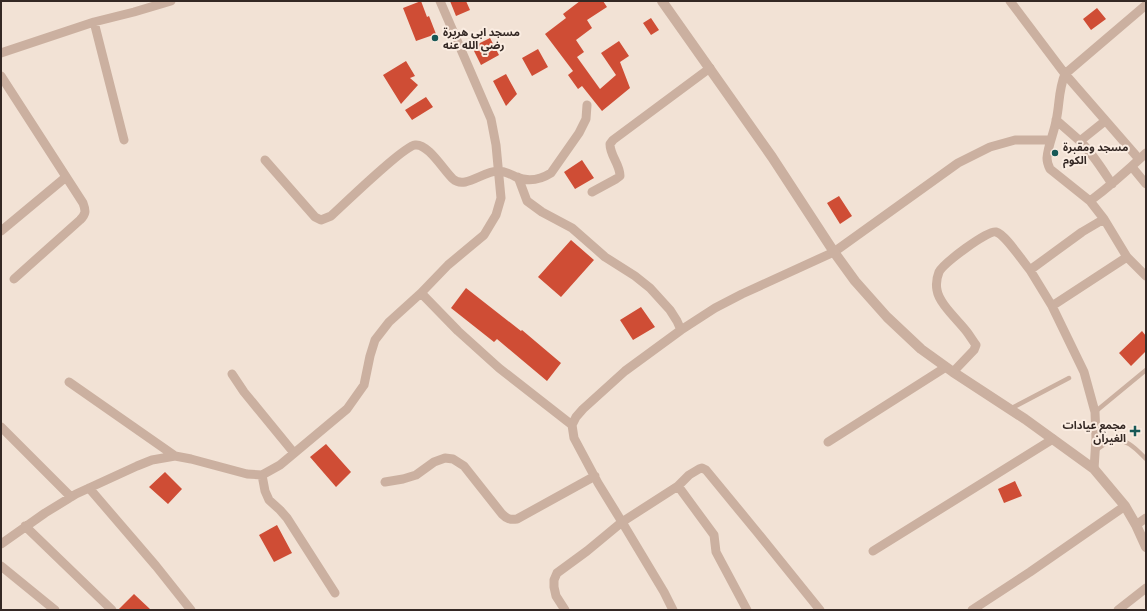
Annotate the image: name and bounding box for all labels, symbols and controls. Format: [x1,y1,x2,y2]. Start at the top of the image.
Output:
place label: مسجد ابي هريرة رضي الله عنه [443,26,520,54]
marker: مسجد ابي هريرة رضي الله عنه [430,33,440,43]
place label: مسجد ومقبرة الكوم [1063,141,1128,169]
marker: مسجد ومقبرة الكوم [1050,148,1060,158]
place label: مجمع عيادات الغيران [1063,419,1126,445]
marker: مجمع عيادات الغيران [1129,425,1141,437]

